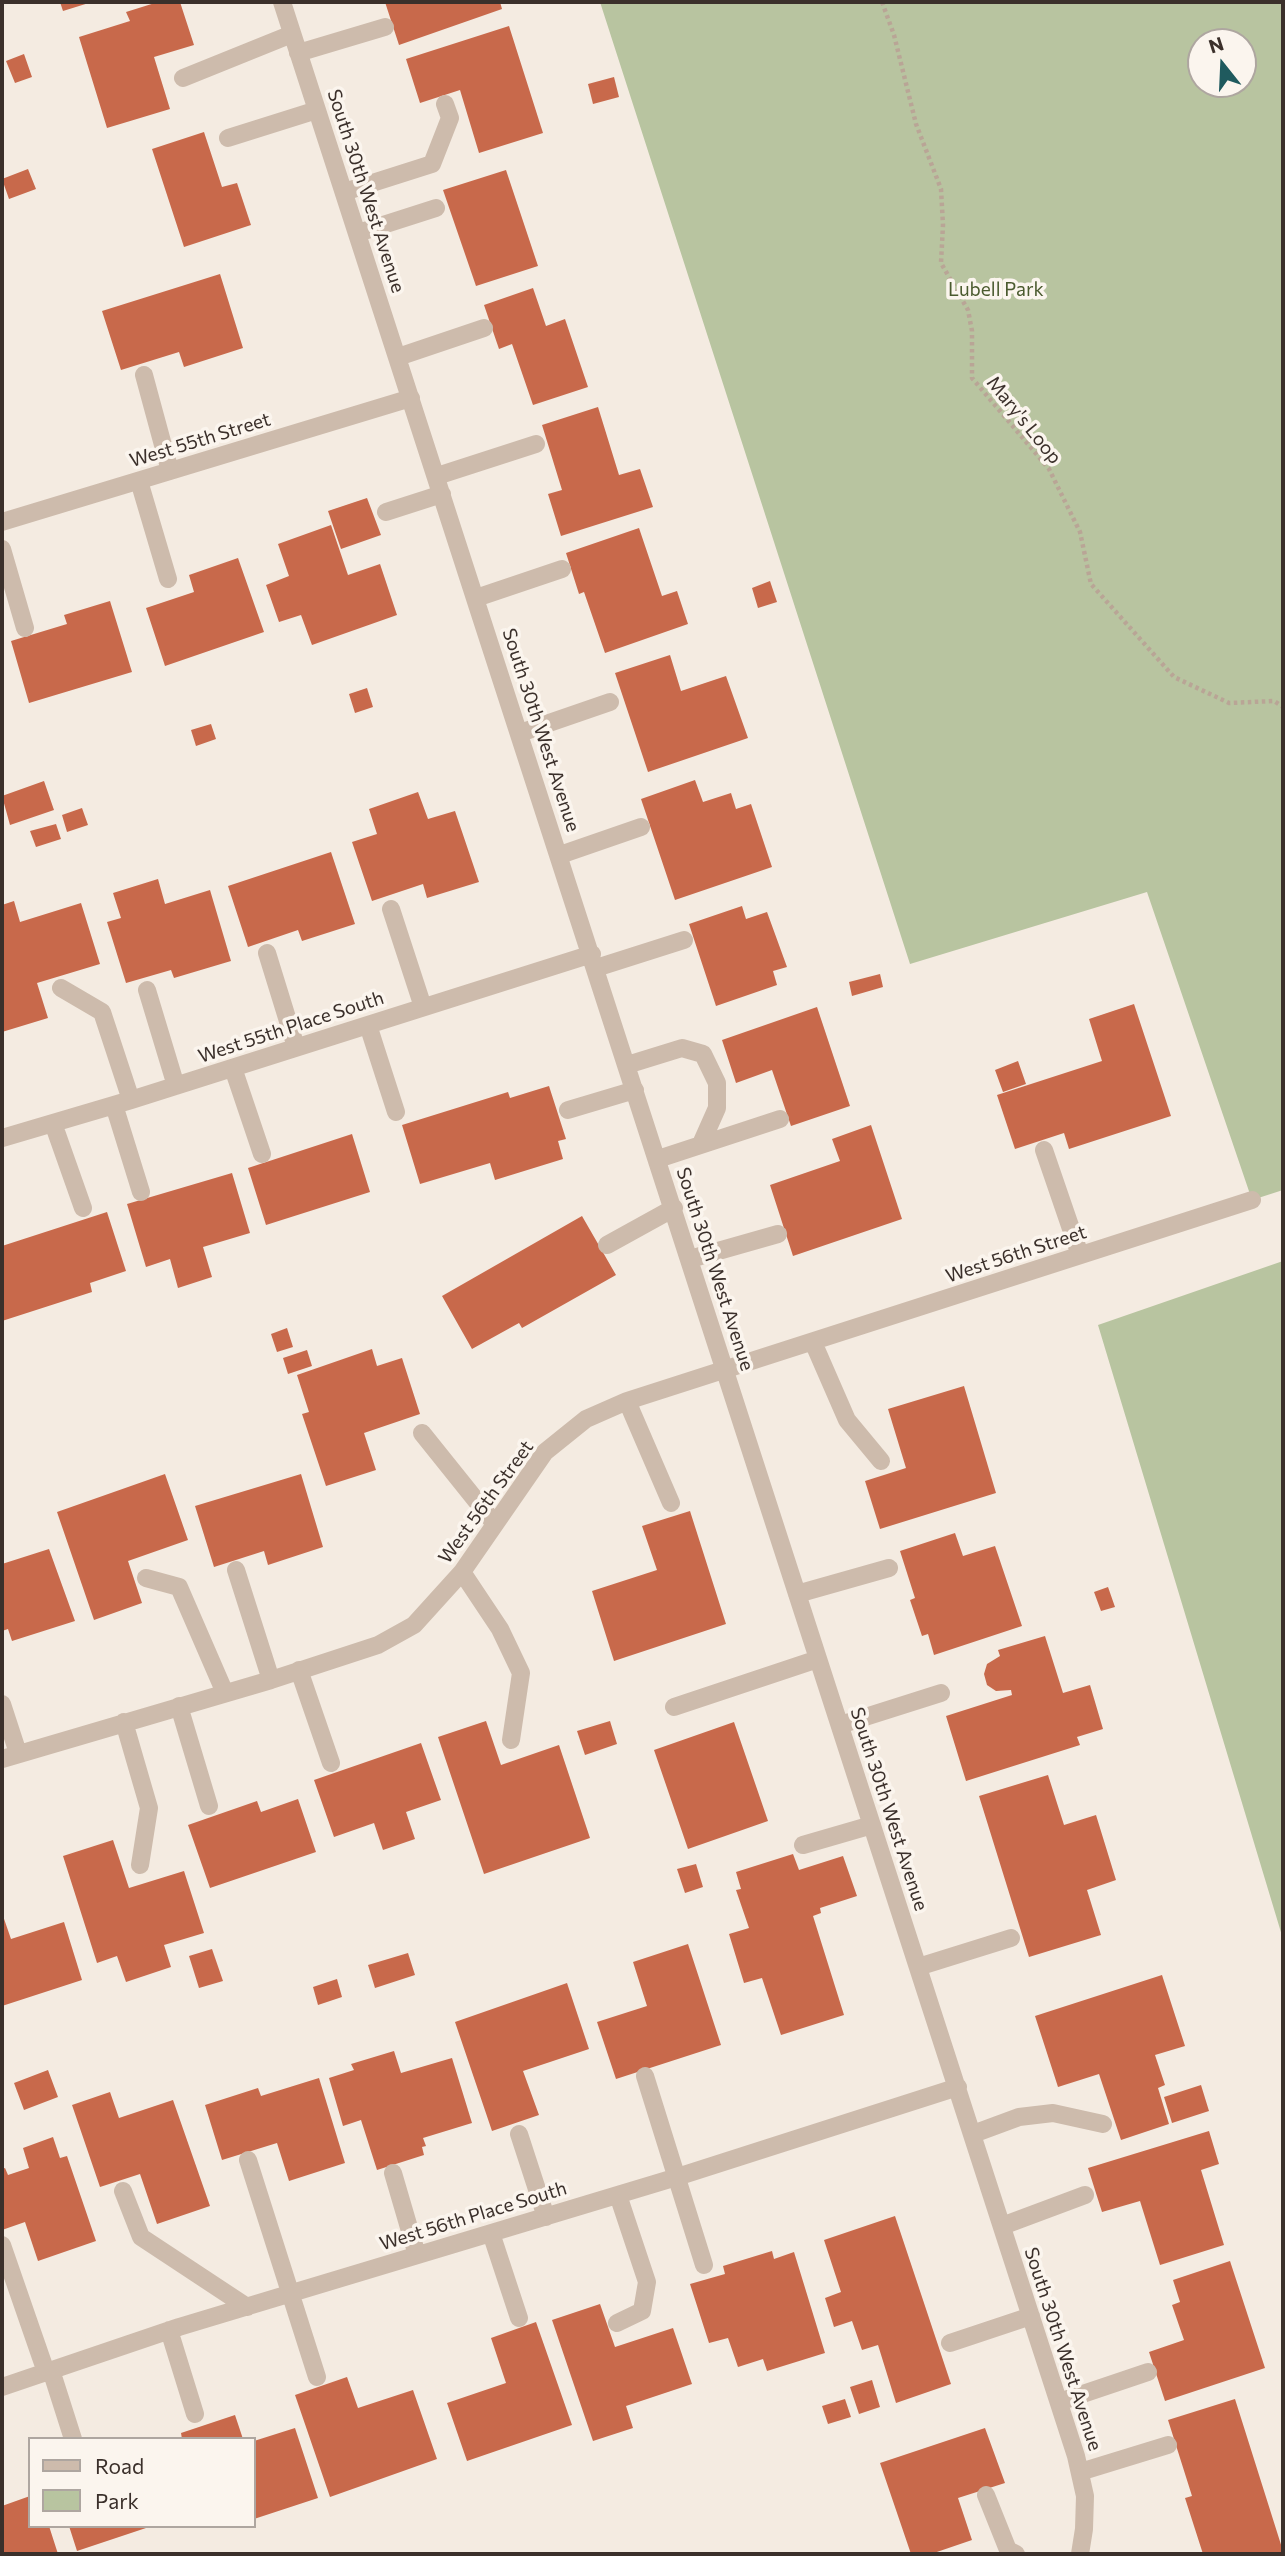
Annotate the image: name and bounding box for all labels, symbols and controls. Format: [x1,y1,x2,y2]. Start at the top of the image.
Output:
north arrow [1187,28,1257,98]
text: N [1206,31,1226,58]
street label: South 30th West Avenue [322,86,410,296]
park label: Lubell Park [948,279,1044,301]
street label: Mary's Loop [982,372,1066,468]
street label: West 55th Street [127,408,273,472]
street label: South 30th West Avenue [497,625,585,835]
street label: West 55th Place South [195,986,387,1068]
street label: South 30th West Avenue [671,1164,759,1374]
street label: West 56th Street [943,1221,1089,1287]
street label: West 56th Street [434,1436,538,1568]
street label: South 30th West Avenue [845,1704,933,1914]
street label: West 56th Place South [377,2177,569,2255]
street label: South 30th West Avenue [1019,2244,1107,2454]
legend [28,2437,256,2528]
text: Road [95,2453,144,2478]
text: Park [95,2488,139,2513]

